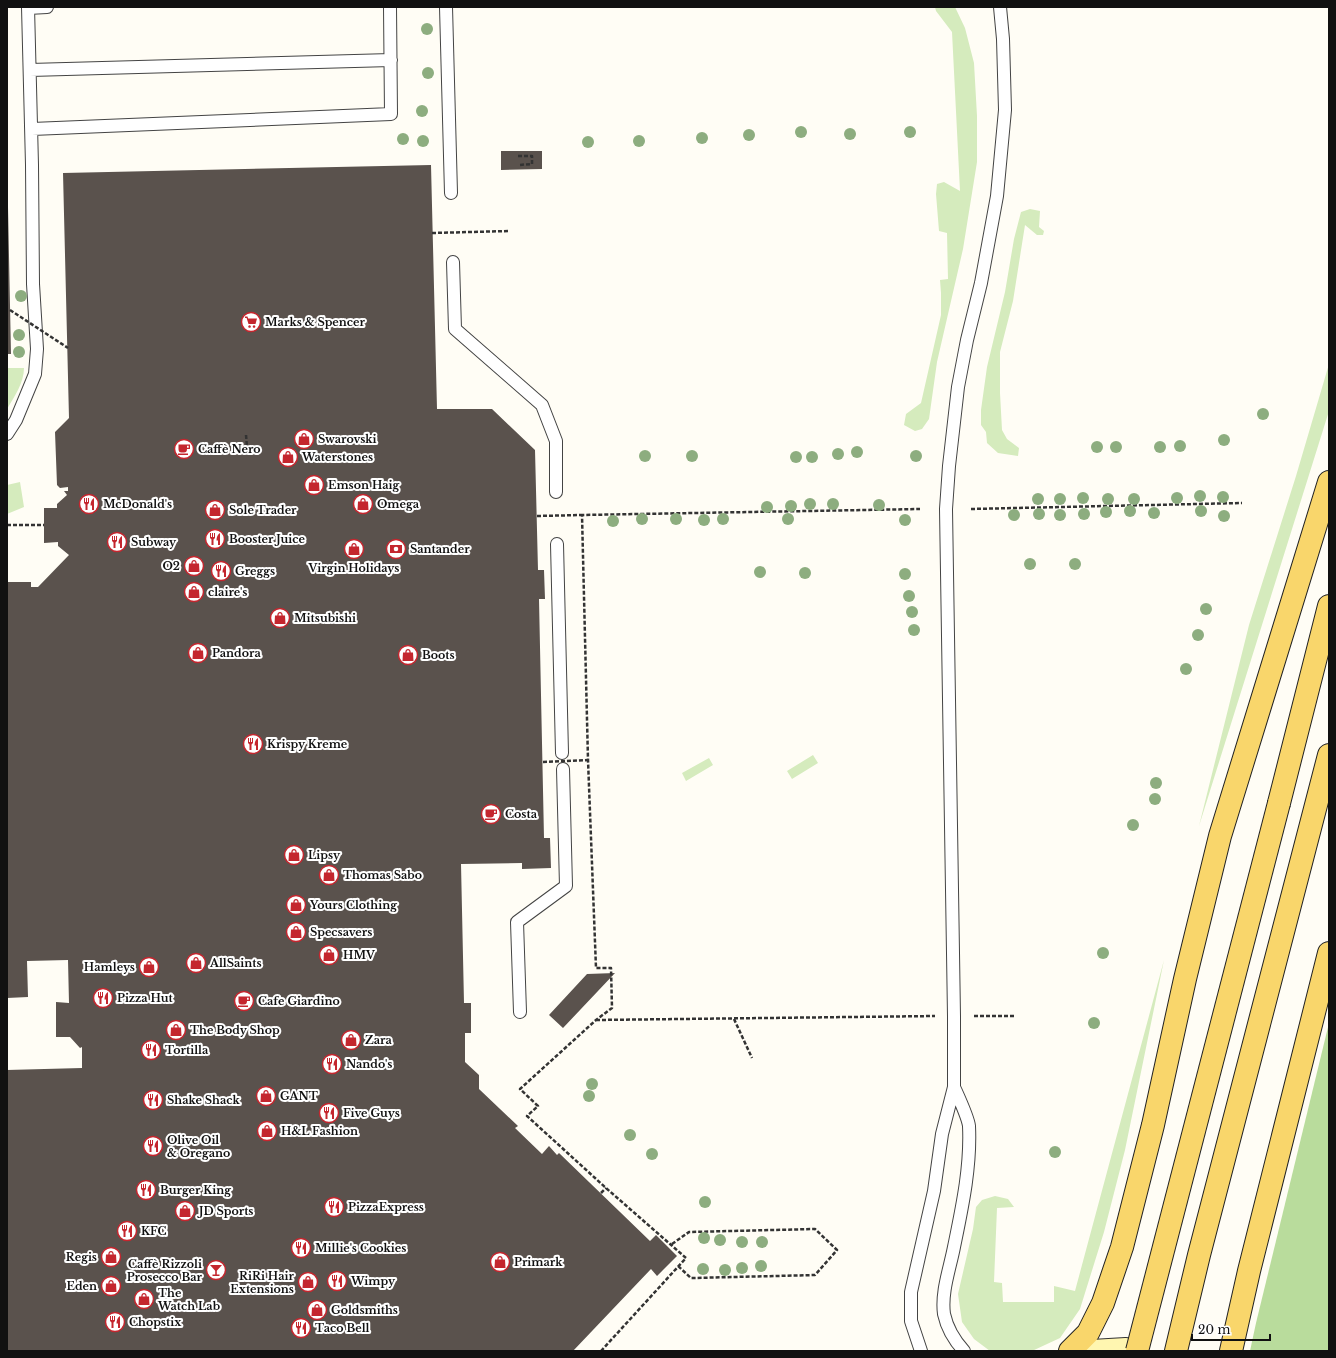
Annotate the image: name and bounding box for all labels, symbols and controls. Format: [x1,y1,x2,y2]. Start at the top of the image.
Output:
supermarket icon: Marks & Spencer [240,311,262,333]
place label: Marks & Spencer [265,315,365,329]
shop icon: Swarovski [293,428,315,450]
place label: Swarovski [318,432,377,446]
cafe icon: Caffè Nero [173,438,195,460]
place label: Caffè Nero [198,442,261,456]
shop icon: Waterstones [277,446,299,468]
place label: Waterstones [301,450,373,464]
shop icon: Emson Haig [303,474,325,496]
place label: Emson Haig [328,478,400,492]
restaurant icon: McDonald's [78,493,100,515]
shop icon: Omega [352,493,374,515]
place label: McDonald's [103,497,172,511]
place label: Omega [377,497,420,511]
shop icon: Sole Trader [204,499,226,521]
place label: Sole Trader [229,503,297,517]
restaurant icon: Booster Juice [204,528,226,550]
restaurant icon: Subway [106,531,128,553]
place label: Booster Juice [229,532,306,546]
place label: Subway [131,535,177,549]
shop icon: Virgin Holidays [343,538,365,560]
bank icon: Santander [385,538,407,560]
place label: Santander [410,542,470,556]
shop icon: O2 [183,555,205,577]
place label: O2 [162,559,180,573]
restaurant icon: Greggs [210,560,232,582]
place label: Virgin Holidays [308,561,399,575]
place label: Greggs [235,564,275,578]
shop icon: claire's [183,581,205,603]
place label: claire's [208,585,247,599]
shop icon: Mitsubishi [269,607,291,629]
place label: Mitsubishi [294,611,356,625]
shop icon: Pandora [187,642,209,664]
shop icon: Boots [397,644,419,666]
place label: Pandora [212,646,261,660]
place label: Boots [422,648,455,662]
restaurant icon: Krispy Kreme [242,733,264,755]
place label: Krispy Kreme [267,737,348,751]
cafe icon: Costa [480,803,502,825]
place label: Costa [505,807,538,821]
shop icon: Lipsy [283,844,305,866]
place label: Lipsy [308,848,341,862]
shop icon: Thomas Sabo [318,864,340,886]
place label: Thomas Sabo [343,868,422,882]
shop icon: Yours Clothing [285,894,307,916]
place label: Yours Clothing [309,898,397,912]
shop icon: Specsavers [285,921,307,943]
place label: Specsavers [310,925,372,939]
shop icon: HMV [318,944,340,966]
place label: HMV [343,948,376,962]
shop icon: AllSaints [185,952,207,974]
shop icon: Hamleys [138,956,160,978]
place label: AllSaints [209,956,262,970]
place label: Hamleys [84,960,135,974]
restaurant icon: Pizza Hut [92,987,114,1009]
cafe icon: Cafe Giardino [233,990,255,1012]
place label: Pizza Hut [117,991,174,1005]
place label: Cafe Giardino [258,994,340,1008]
shop icon: The Body Shop [165,1019,187,1041]
place label: The Body Shop [190,1023,280,1037]
shop icon: Zara [340,1029,362,1051]
place label: Zara [365,1033,393,1047]
restaurant icon: Tortilla [140,1039,162,1061]
place label: Tortilla [165,1043,209,1057]
restaurant icon: Nando's [321,1053,343,1075]
place label: Nando's [346,1057,392,1071]
shop icon: GANT [255,1085,277,1107]
restaurant icon: Shake Shack [142,1089,164,1111]
place label: GANT [280,1089,318,1103]
place label: Shake Shack [167,1093,240,1107]
restaurant icon: Five Guys [318,1102,340,1124]
place label: Five Guys [343,1106,400,1120]
shop icon: H&L Fashion [256,1120,278,1142]
place label: H&L Fashion [281,1124,358,1138]
place label: Olive Oil & Oregano [167,1133,230,1160]
restaurant icon: Olive Oil & Oregano [142,1135,164,1157]
restaurant icon: Burger King [135,1179,157,1201]
place label: Burger King [160,1183,231,1197]
restaurant icon: PizzaExpress [323,1196,345,1218]
shop icon: JD Sports [174,1200,196,1222]
place label: PizzaExpress [348,1200,424,1214]
place label: JD Sports [197,1204,253,1218]
restaurant icon: KFC [116,1220,138,1242]
place label: KFC [141,1224,167,1238]
restaurant icon: Millie's Cookies [290,1237,312,1259]
place label: Millie's Cookies [315,1241,406,1255]
shop icon: Regis [100,1246,122,1268]
place label: Regis [66,1250,97,1264]
shop icon: Primark [489,1251,511,1273]
place label: Primark [514,1255,563,1269]
place label: Caffè Rizzoli Prosecco Bar [127,1257,203,1284]
bar icon: Caffè Rizzoli Prosecco Bar [205,1259,227,1281]
place label: RiRi Hair Extensions [230,1269,295,1296]
restaurant icon: Wimpy [326,1270,348,1292]
shop icon: RiRi Hair Extensions [297,1271,319,1293]
place label: Wimpy [350,1274,396,1288]
shop icon: Eden [100,1275,122,1297]
place label: Eden [67,1279,97,1293]
place label: The Watch Lab [157,1286,220,1313]
shop icon: The Watch Lab [133,1288,155,1310]
shop icon: Goldsmiths [306,1299,328,1321]
place label: Goldsmiths [331,1303,398,1317]
restaurant icon: Chopstix [104,1311,126,1333]
place label: Chopstix [129,1315,182,1329]
scale bar [1192,1316,1270,1342]
restaurant icon: Taco Bell [290,1317,312,1339]
place label: Taco Bell [315,1321,370,1335]
text: 20 m [1198,1322,1230,1337]

